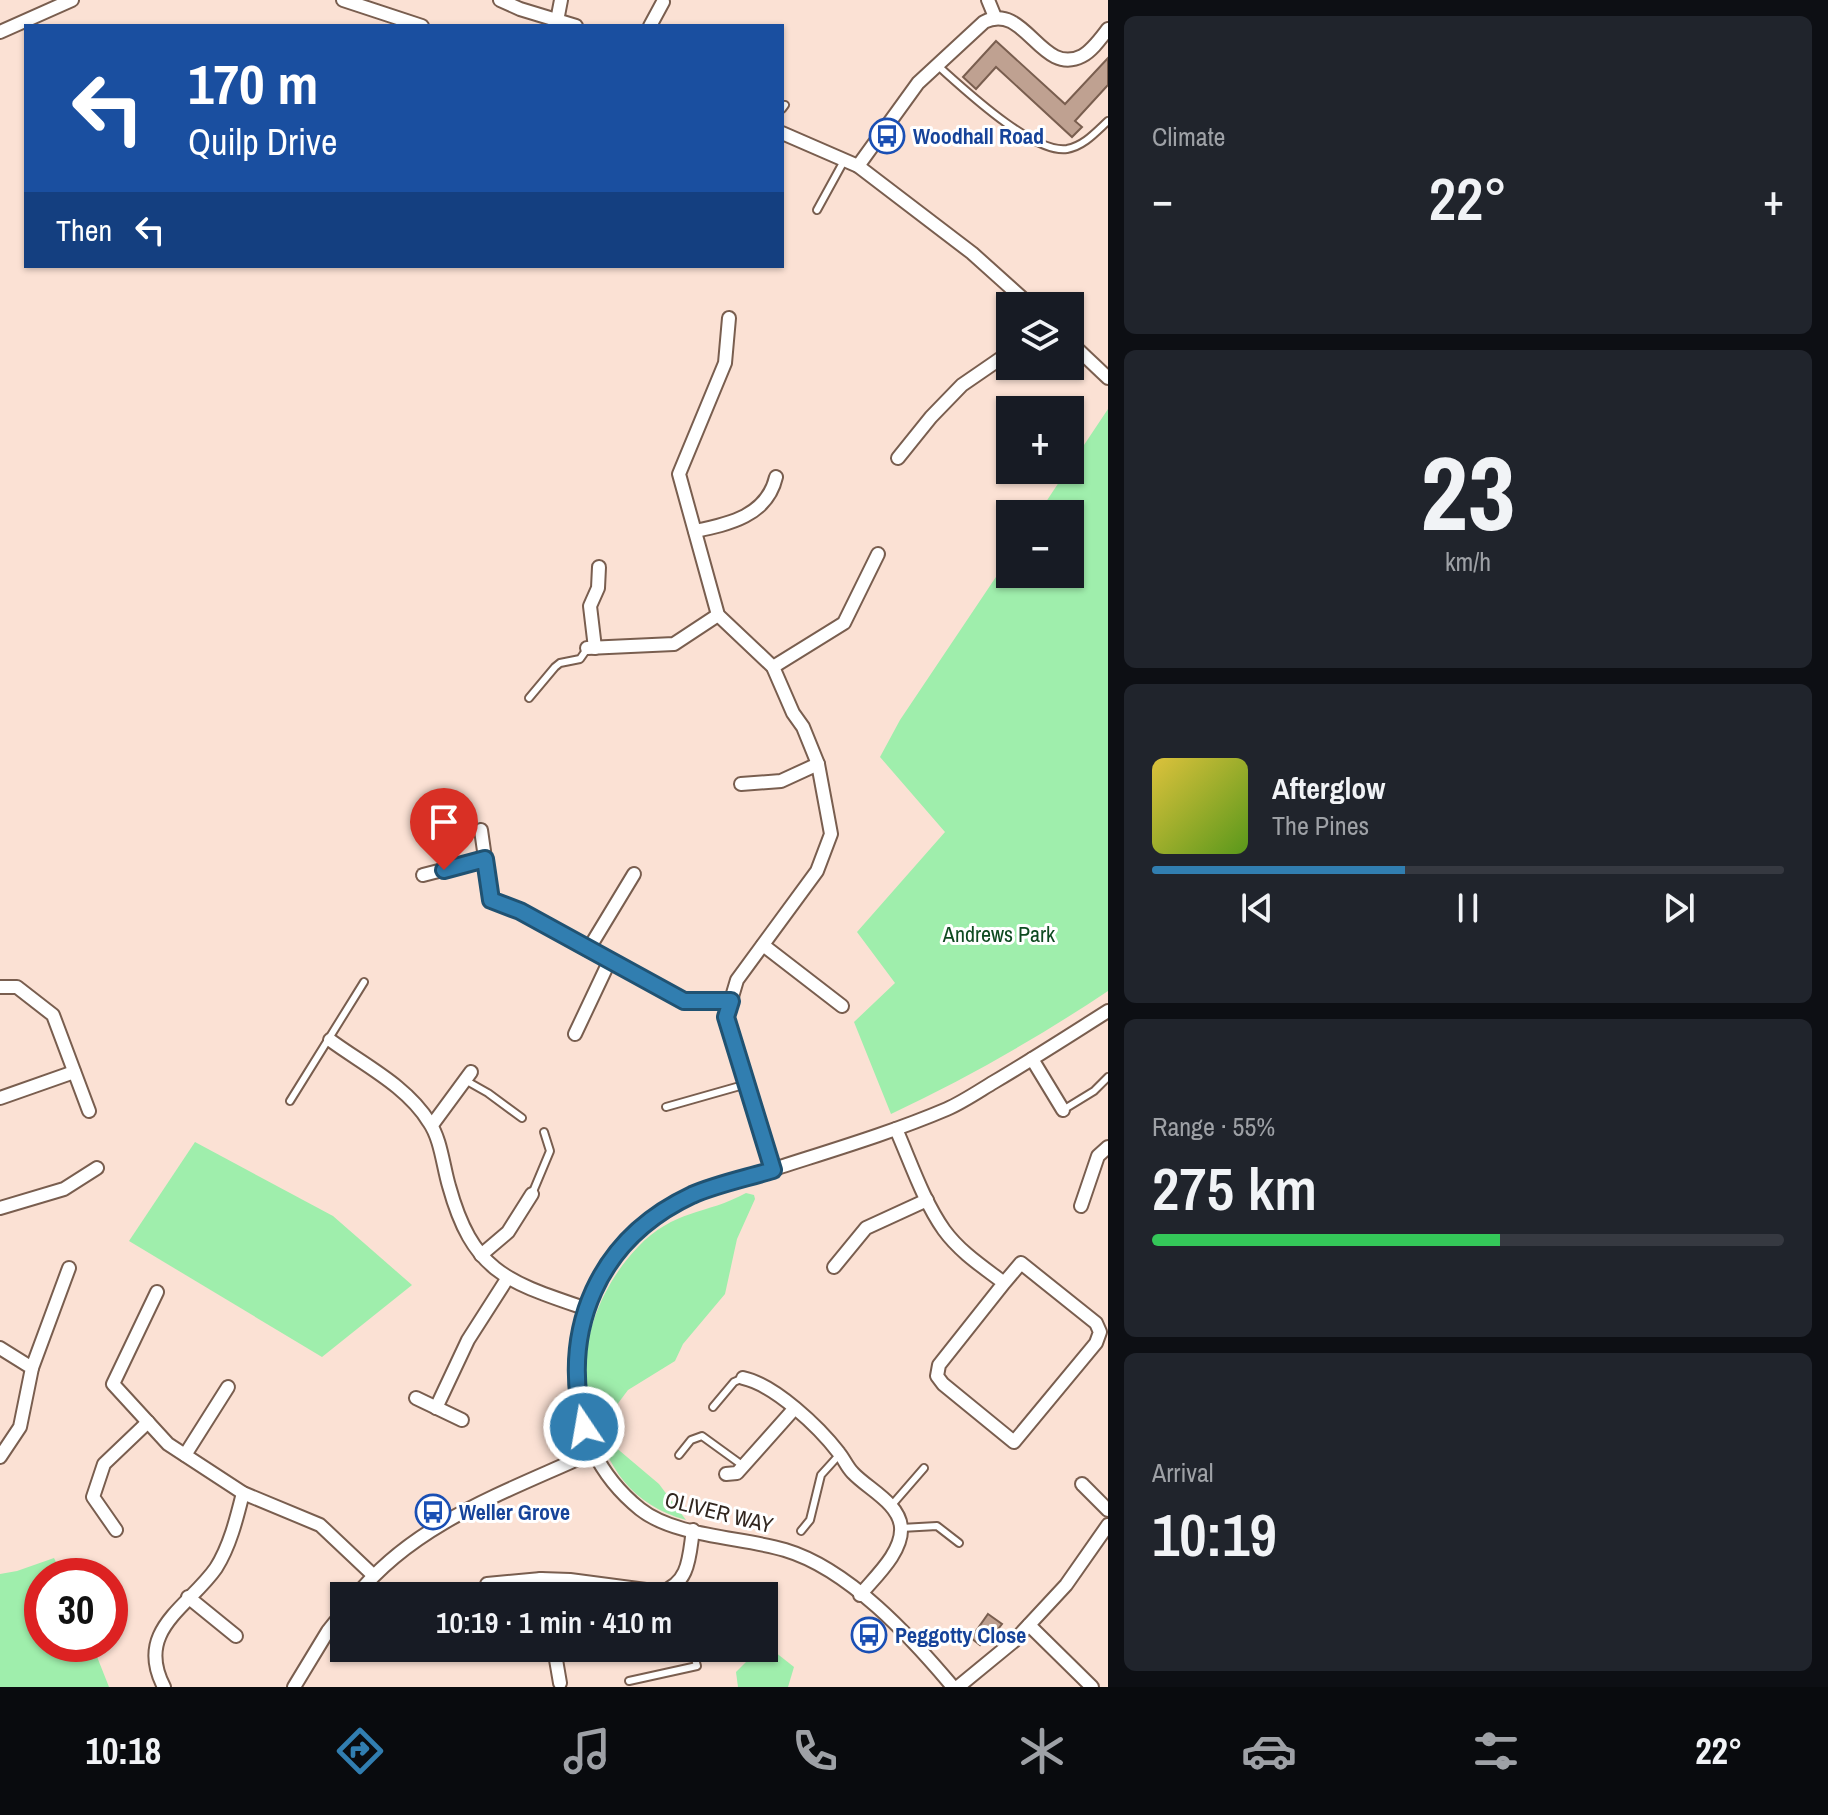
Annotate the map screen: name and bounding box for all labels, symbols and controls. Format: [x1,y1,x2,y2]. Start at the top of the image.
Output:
text: 170 m [188,46,318,121]
icon: left [56,56,160,160]
bus stop icon: Woodhall Road [868,117,906,155]
text: Quilp Drive [188,118,337,166]
text: Climate [1152,119,1225,154]
place label: Woodhall Road [913,121,1044,151]
text: 22° [1429,158,1507,239]
text: − [1152,169,1173,229]
text: + [1763,169,1784,229]
icon: left [128,208,172,252]
text: Then [56,210,112,250]
map controls [996,292,1084,588]
button: layers [996,292,1084,380]
button: + [996,396,1084,484]
text: 23 [1421,422,1515,562]
button: − [996,500,1084,588]
text: km/h [1445,544,1491,579]
text: Afterglow [1272,768,1385,808]
pin [410,788,478,870]
icon: arrive [422,800,466,844]
text: The Pines [1272,808,1369,843]
icon: previous [1235,886,1279,930]
icon: pause [1446,886,1490,930]
icon: next [1657,886,1701,930]
park label: Andrews Park [942,919,1056,949]
text: Range · 55% [1152,1109,1275,1144]
text: 275 km [1152,1148,1317,1229]
position arrow [542,1385,626,1469]
text: Arrival [1152,1455,1214,1490]
street label: OLIVER WAY [662,1484,776,1540]
bus stop icon: Weller Grove [414,1493,452,1531]
text: 10:19 [1152,1494,1277,1575]
place label: Weller Grove [459,1497,570,1527]
speed limit sign: 30 [24,1558,128,1662]
text: 10:19 · 1 min · 410 m [436,1602,672,1642]
bus stop icon: Peggotty Close [850,1616,888,1654]
place label: Peggotty Close [895,1620,1026,1650]
icon: directions [332,1723,388,1779]
icon: music [559,1723,615,1779]
icon: phone [787,1723,843,1779]
icon: climate [1014,1723,1070,1779]
icon: car [1241,1723,1297,1779]
icon: filters [1468,1723,1524,1779]
text: 10:18 [86,1727,161,1775]
text: 22° [1695,1727,1742,1775]

